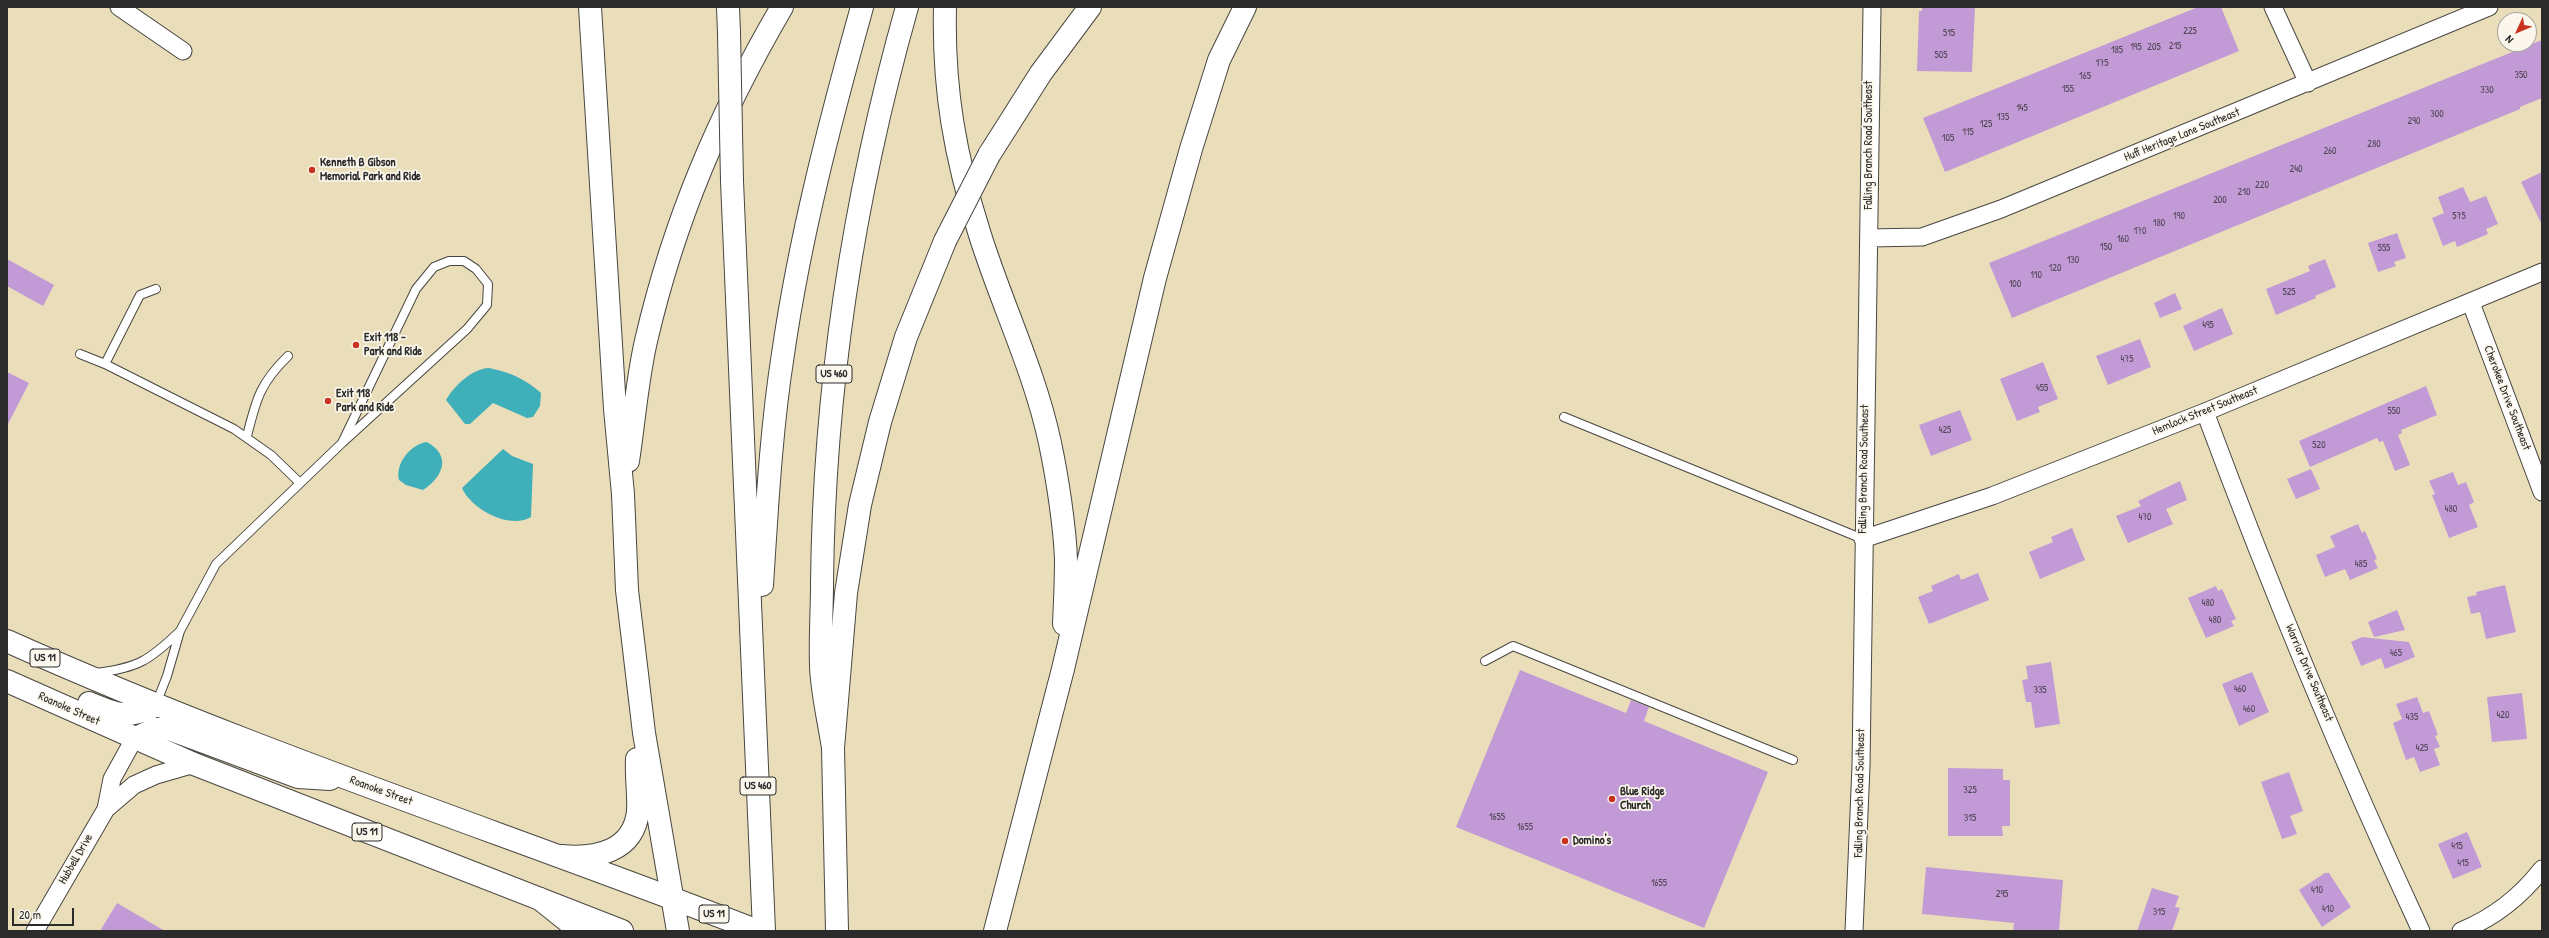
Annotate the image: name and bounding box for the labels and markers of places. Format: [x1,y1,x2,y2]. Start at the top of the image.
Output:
place label: Kenneth B Gibson Memorial Park and Ride [320,156,421,184]
marker: Kenneth B Gibson Memorial Park and Ride [307,165,317,175]
place label: Exit 118 - Park and Ride [364,331,422,359]
marker: Exit 118 - Park and Ride [351,340,361,350]
place label: Exit 118 Park and Ride [336,387,394,415]
marker: Exit 118 Park and Ride [323,396,333,406]
place label: Blue Ridge Church [1620,785,1665,813]
marker: Blue Ridge Church [1607,794,1617,804]
place label: Domino's [1573,834,1611,848]
marker: Domino's [1560,836,1570,846]

